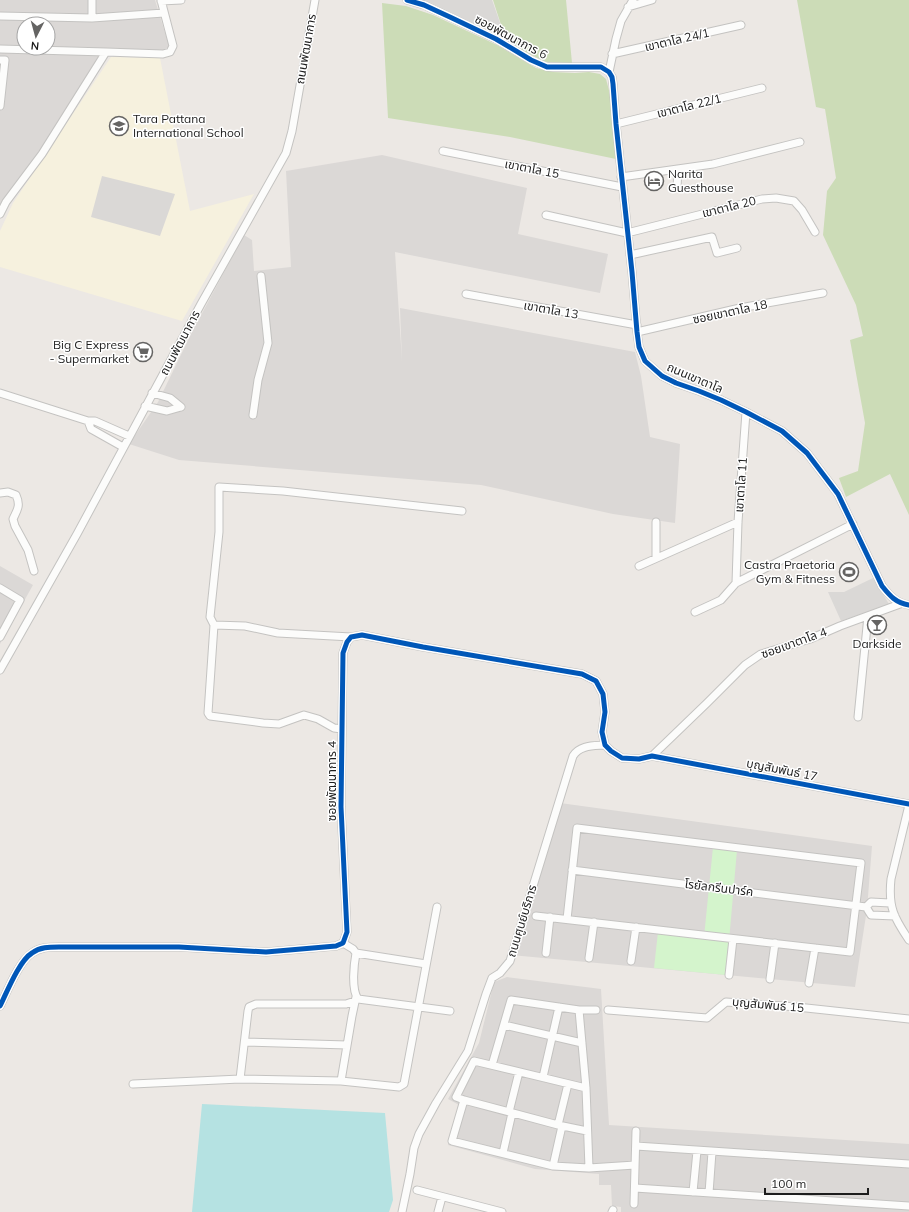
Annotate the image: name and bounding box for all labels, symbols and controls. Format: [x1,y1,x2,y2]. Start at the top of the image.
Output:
street label: ซอยพัฒนาการ 6 [472,11,550,62]
street label: ถนนพัฒนาการ [292,12,319,85]
north arrow [16,16,56,56]
street label: เขาตาโล 24/1 [643,25,711,54]
text: N [30,39,40,53]
street label: เขาตาโล 22/1 [655,90,723,121]
place label: Tara Pattana International School [133,111,244,140]
school or university icon: Tara Pattana International School [108,115,130,137]
street label: เขาตาโล 15 [504,156,561,181]
place label: Narita Guesthouse [668,166,734,195]
hotel icon: Narita Guesthouse [643,170,665,192]
street label: เขาตาโล 20 [700,193,758,220]
street label: ซอยเขาตาโล 18 [691,296,769,327]
street label: เขาตาโล 13 [523,297,580,322]
street label: ถนนพัฒนาการ [156,308,203,378]
place label: Big C Express - Supermarket [49,337,129,366]
supermarket icon: Big C Express - Supermarket [132,341,154,363]
street label: ถนนเขาตาโล [665,359,726,396]
street label: เขาตาโล 11 [731,457,750,513]
place label: Castra Praetoria Gym & Fitness [744,557,835,586]
sports icon: Castra Praetoria Gym & Fitness [838,561,860,583]
bar icon: Darkside [866,614,888,636]
street label: ซอยเขาตาโล 4 [759,624,829,661]
place label: Darkside [852,636,902,651]
street label: ซอยพัฒนาการ 4 [324,741,339,821]
street label: บุญสัมพันธ์ 17 [745,755,819,784]
street label: โรยัลกรีนปาร์ค [684,876,754,899]
street label: ถนนศูนย์บริการ [503,883,540,959]
street label: บุญสัมพันธ์ 15 [731,994,805,1015]
scale bar [765,1170,868,1196]
text: 100 m [771,1176,806,1191]

